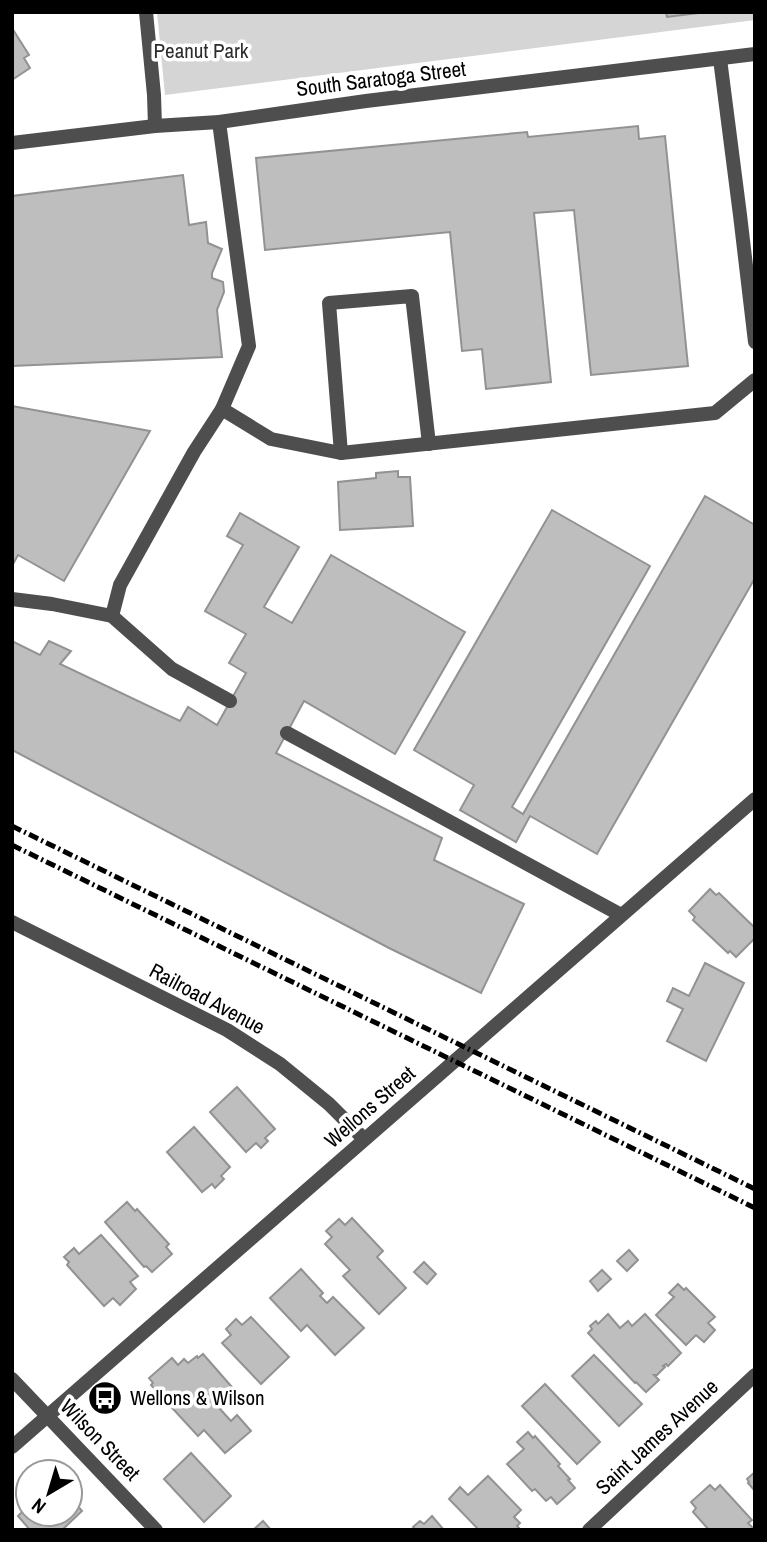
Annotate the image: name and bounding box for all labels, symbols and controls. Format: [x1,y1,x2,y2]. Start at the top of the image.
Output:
park label: Peanut Park [154,36,249,65]
street label: South Saratoga Street [295,54,467,103]
street label: Railroad Avenue [144,956,270,1041]
street label: Wellons Street [318,1059,421,1154]
street label: Saint James Avenue [589,1372,724,1501]
bus stop icon: Wellons & Wilson [86,1379,124,1417]
place label: Wellons & Wilson [130,1383,265,1412]
street label: Wilson Street [54,1392,147,1487]
north arrow [14,1458,84,1528]
text: N [26,1493,51,1520]

